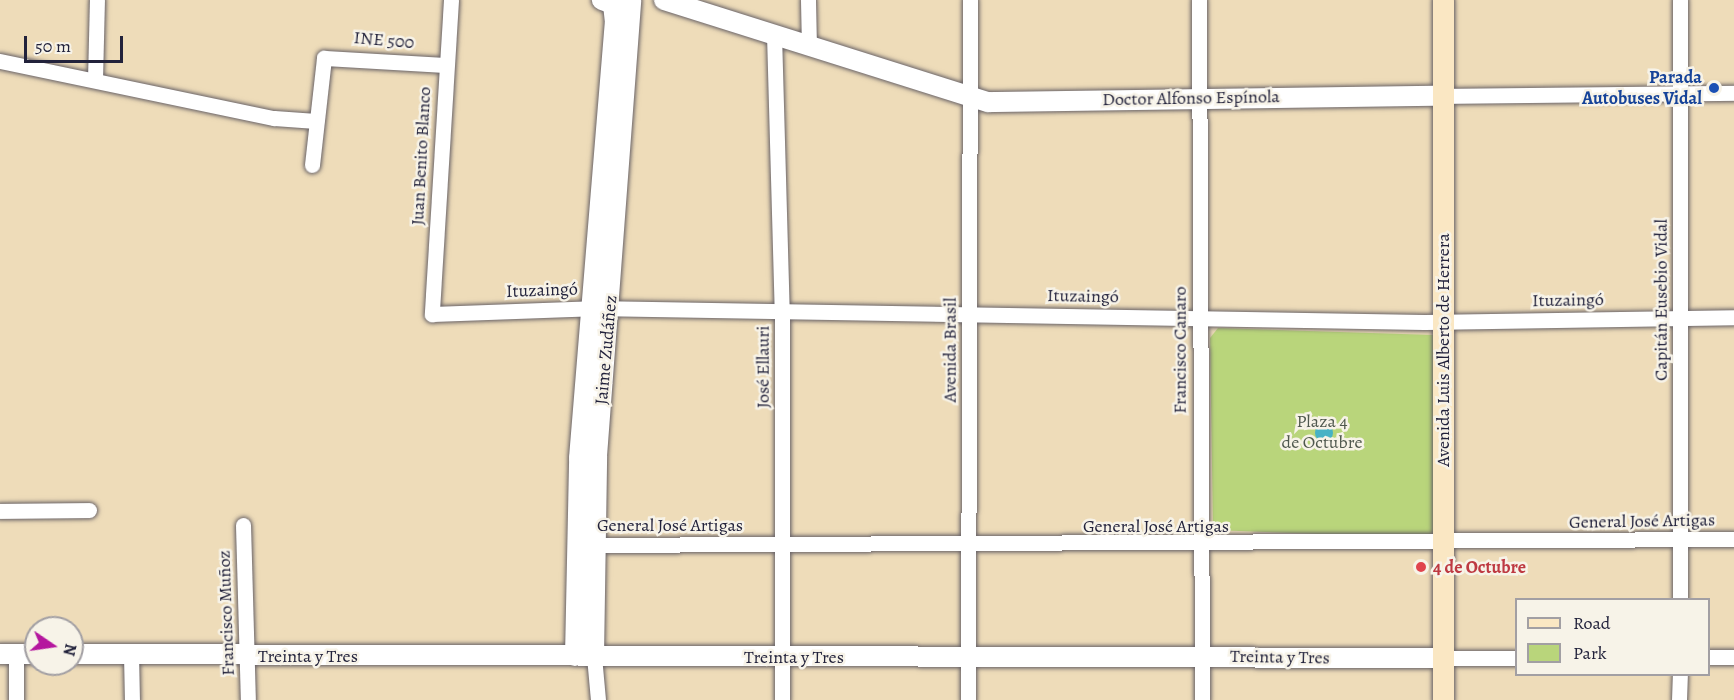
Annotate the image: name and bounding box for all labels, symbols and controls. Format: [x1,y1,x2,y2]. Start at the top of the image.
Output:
scale bar [27,24,126,62]
street label: INE 500 [353,27,415,53]
text: 50 m [35,34,71,58]
place label: Parada Autobuses Vidal [1582,67,1702,110]
marker: Parada Autobuses Vidal [1707,81,1721,95]
street label: Juan Benito Blanco [407,86,435,226]
street label: Doctor Alfonso Espínola [1102,86,1280,110]
street label: Capitán Eusebio Vidal [1650,219,1672,381]
street label: Avenida Luis Alberto de Herrera [1432,233,1454,467]
street label: Ituzaingó [506,278,578,302]
street label: Ituzaingó [1047,285,1119,307]
street label: Francisco Canaro [1169,286,1191,414]
street label: Ituzaingó [1532,289,1604,311]
street label: Jaime Zudáñez [590,294,622,406]
street label: Avenida Brasil [939,298,961,402]
street label: José Ellauri [752,326,774,408]
park label: Plaza 4 de Octubre [1282,411,1362,454]
street label: General José Artigas [1569,509,1715,533]
street label: General José Artigas [597,514,743,536]
street label: General José Artigas [1083,515,1229,537]
street label: Francisco Muñoz [213,550,239,676]
place label: 4 de Octubre [1433,556,1526,578]
marker: 4 de Octubre [1414,560,1428,574]
legend [1515,598,1710,676]
text: Road [1573,611,1610,635]
north arrow [24,616,84,676]
text: N [58,641,82,658]
text: Park [1573,641,1607,665]
street label: Treinta y Tres [258,645,358,667]
street label: Treinta y Tres [1230,645,1330,669]
street label: Treinta y Tres [744,646,844,668]

